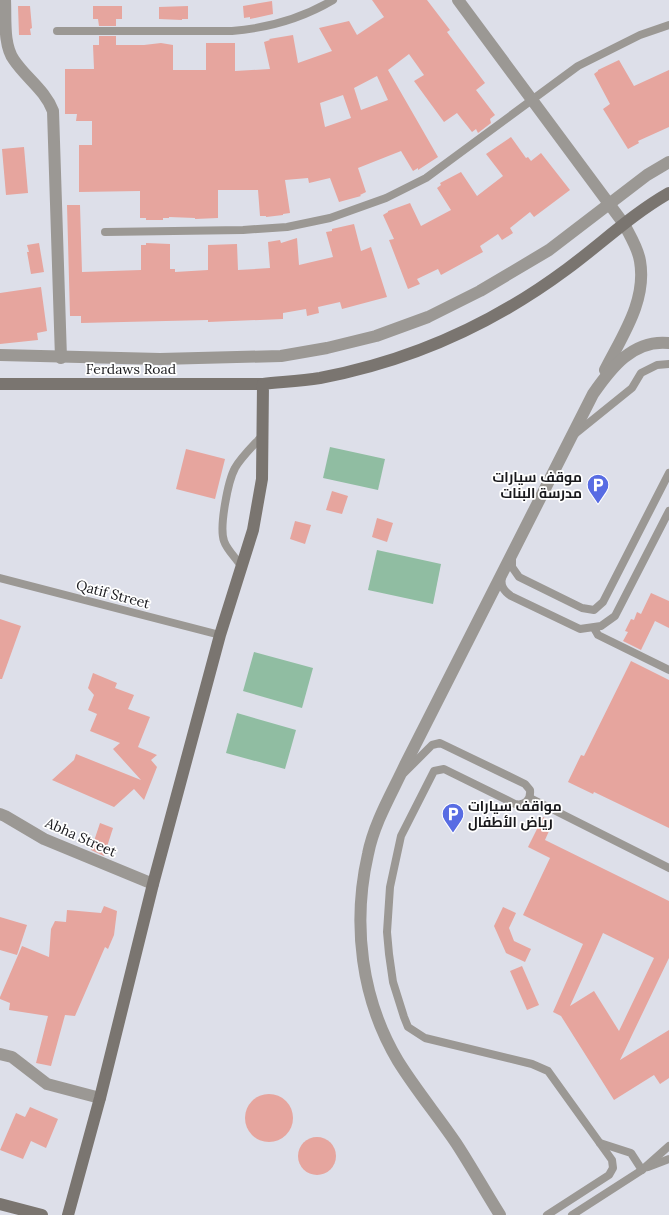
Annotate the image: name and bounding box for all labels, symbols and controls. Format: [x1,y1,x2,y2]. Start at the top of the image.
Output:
street label: Ferdaws Road [86,360,176,378]
place label: موقف سيارات مدرسة البنات [493,468,582,502]
parking icon: موقف سيارات مدرسة البنات [585,472,611,505]
street label: Qatif Street [74,576,152,613]
place label: مواقف سيارات رياض الأطفال [468,797,562,831]
parking icon: مواقف سيارات رياض الأطفال [440,801,466,834]
street label: Abha Street [42,813,120,861]

